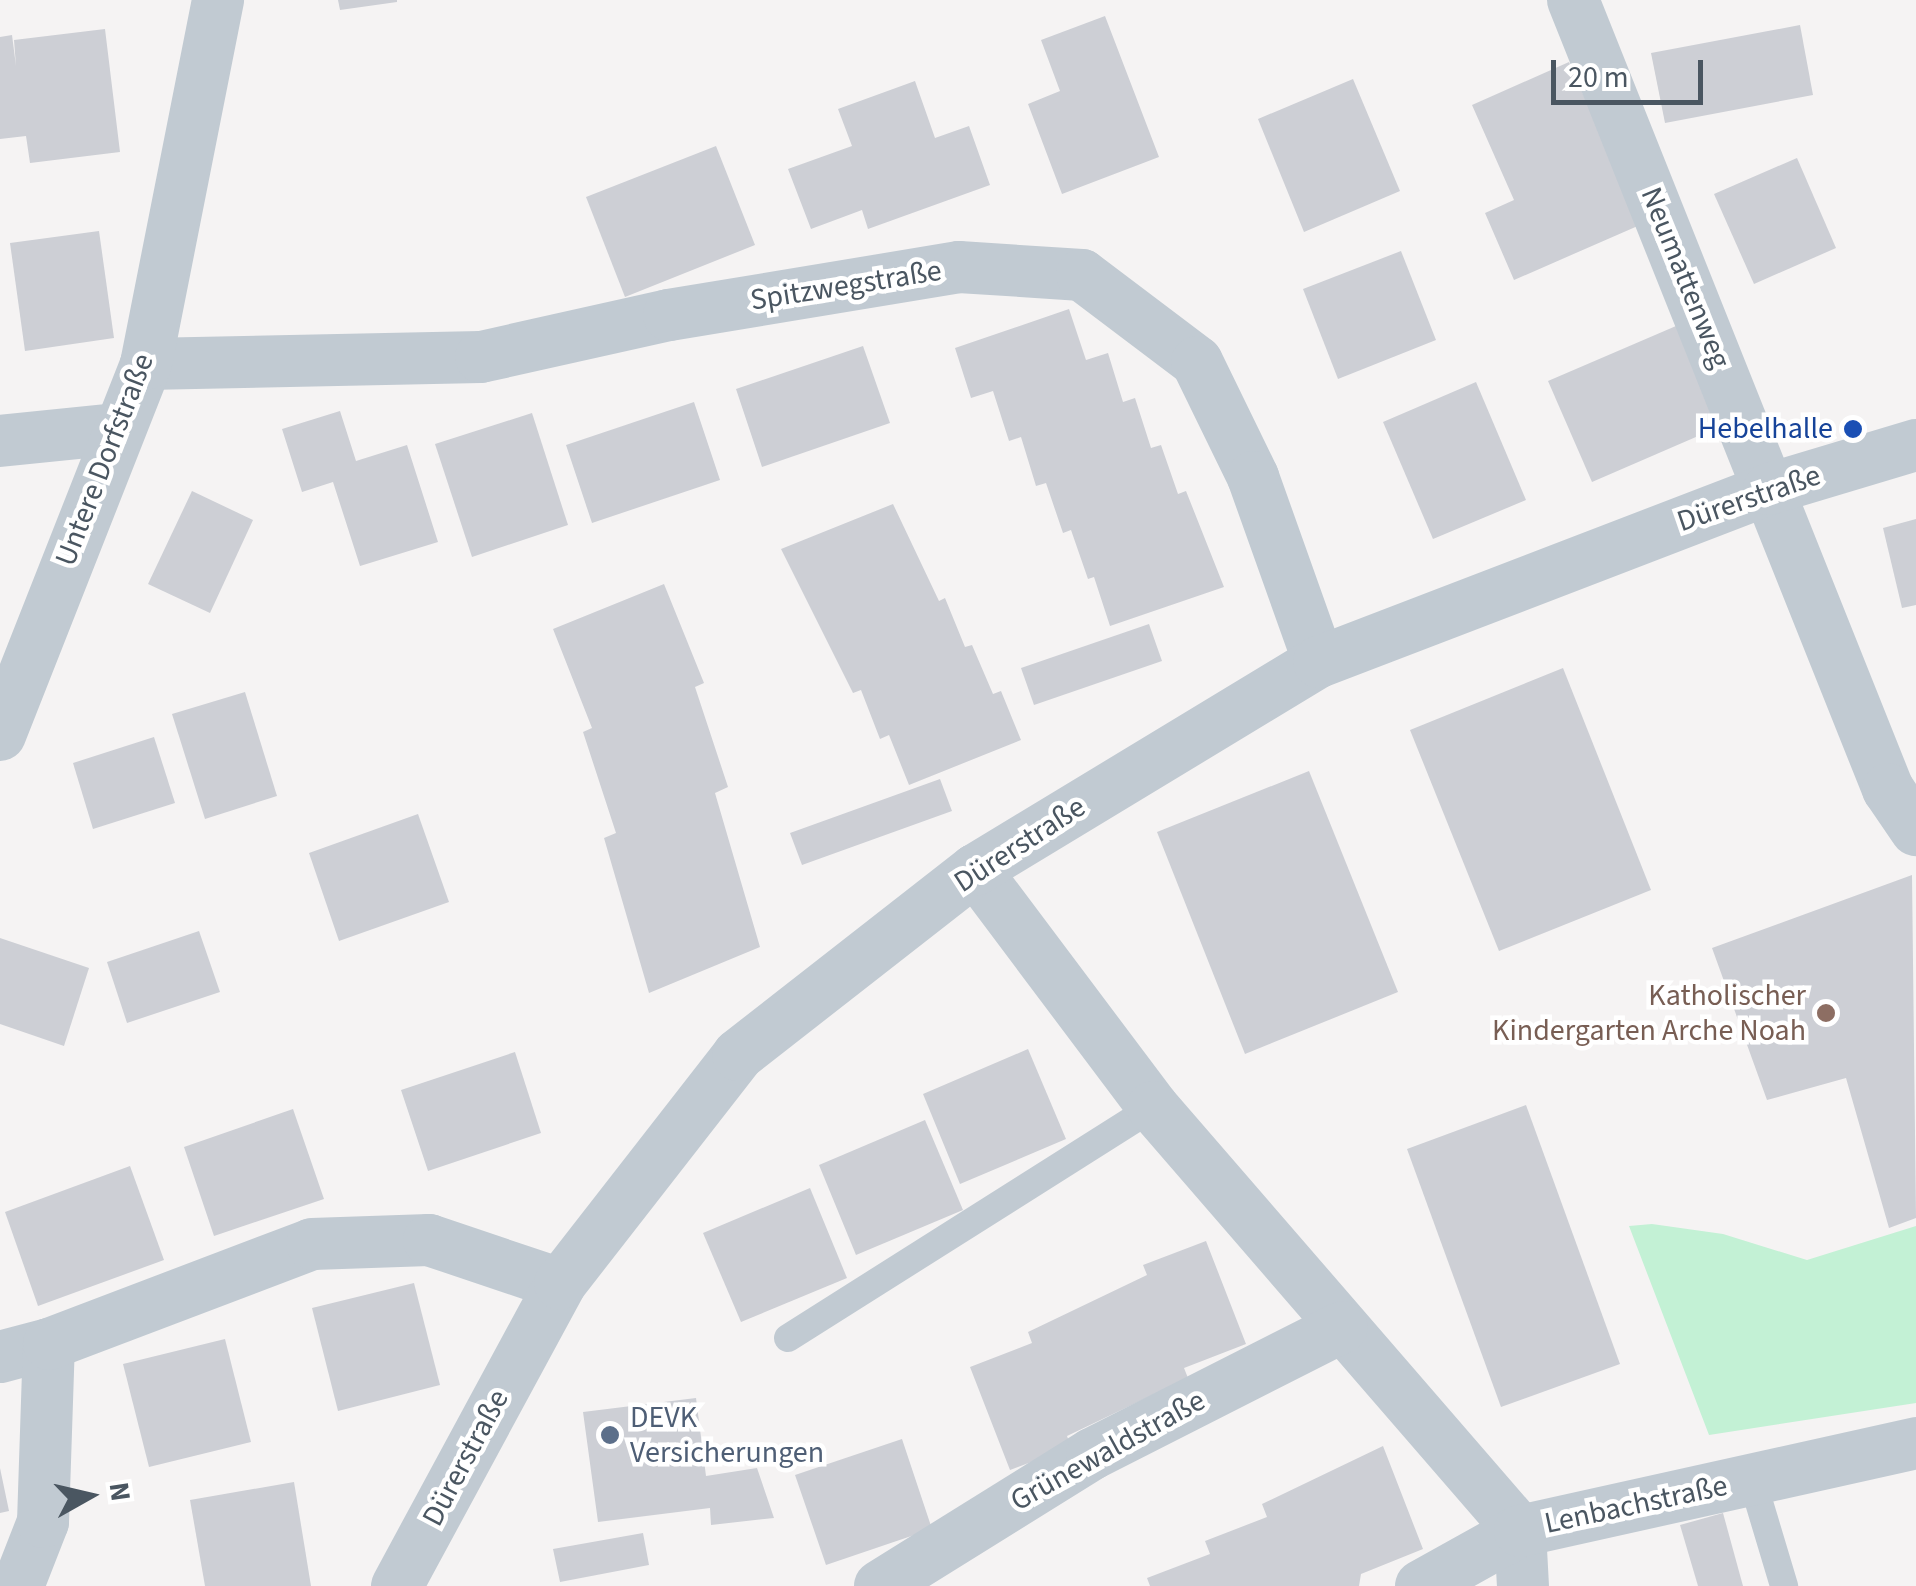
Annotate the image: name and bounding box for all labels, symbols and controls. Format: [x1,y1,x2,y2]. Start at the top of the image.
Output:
scale bar [1556,40,1708,102]
text: 20 m [1568,56,1629,99]
street label: Neumattenweg [1632,182,1738,374]
street label: Spitzwegstraße [748,253,944,319]
street label: Untere Dorfstraße [48,349,162,571]
place label: Hebelhalle [1698,411,1833,447]
marker: Hebelhalle [1842,418,1864,440]
street label: Dürerstraße [1673,458,1825,540]
street label: Dürerstraße [948,789,1092,901]
place label: Katholischer Kindergarten Arche Noah [1492,978,1806,1048]
marker: Katholischer Kindergarten Arche Noah [1815,1002,1837,1024]
street label: Grünewaldstraße [1005,1383,1211,1519]
street label: Dürerstraße [415,1384,517,1532]
place label: DEVK Versicherungen [630,1400,824,1470]
marker: DEVK Versicherungen [599,1424,621,1446]
north arrow [40,1446,140,1546]
street label: Lenbachstraße [1541,1468,1731,1542]
text: N [99,1480,141,1504]

